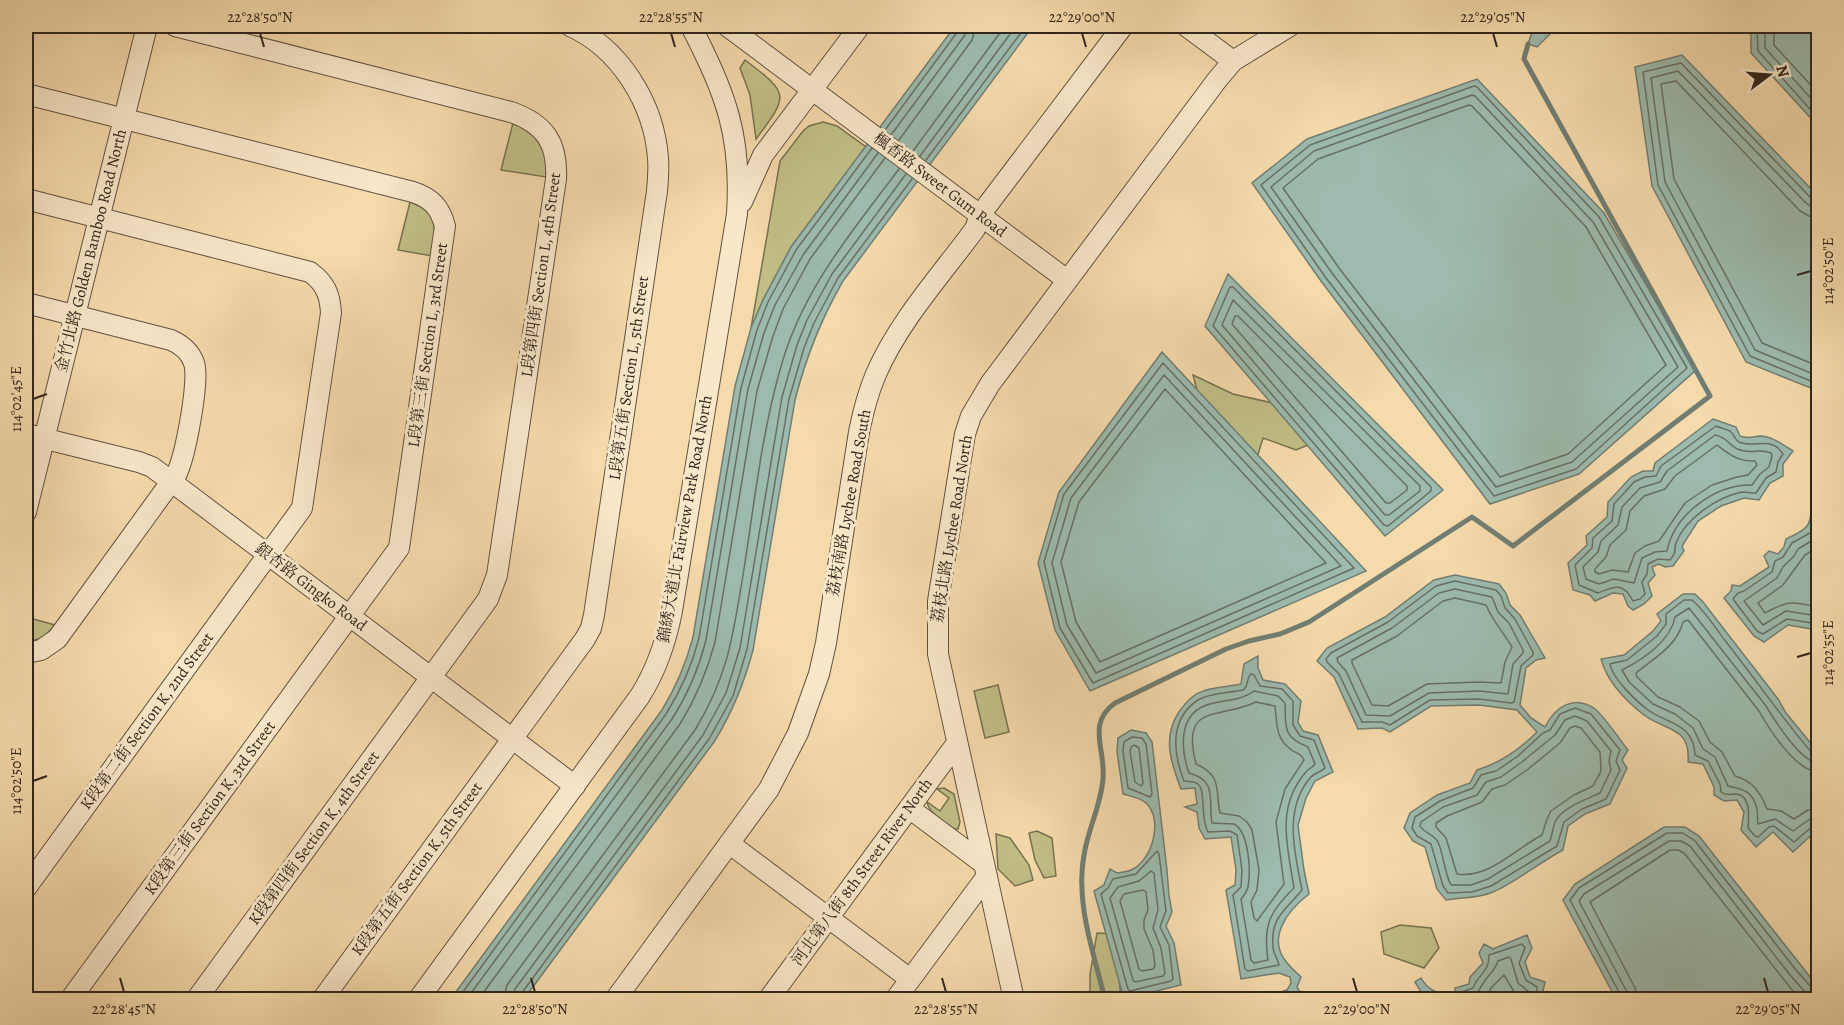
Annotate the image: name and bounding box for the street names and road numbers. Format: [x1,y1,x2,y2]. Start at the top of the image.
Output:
street label: 金竹北路 Golden Bamboo Road North [50,127,132,375]
street label: 楓香路 Sweet Gum Road [869,127,1012,243]
street label: L段第四街 Section L, 4th Street [516,171,566,379]
street label: L段第三街 Section L, 3rd Street [403,241,453,449]
street label: L段第五街 Section L, 5th Street [604,274,654,482]
street label: 錦綉大道北 Fairview Park Road North [652,393,718,646]
street label: 荔枝南路 Lychee Road South [822,407,876,598]
street label: 荔枝北路 Lychee Road North [926,433,978,625]
street label: 銀杏路 Gingko Road [251,538,372,637]
street label: K段第二街 Section K, 2nd Street [75,628,219,814]
street label: K段第三街 Section K, 3rd Street [139,716,281,900]
street label: K段第四街 Section K, 4th Street [243,746,385,930]
street label: 河北第八街 8th Street River North [786,773,938,970]
street label: K段第五街 Section K, 5th Street [346,778,488,960]

